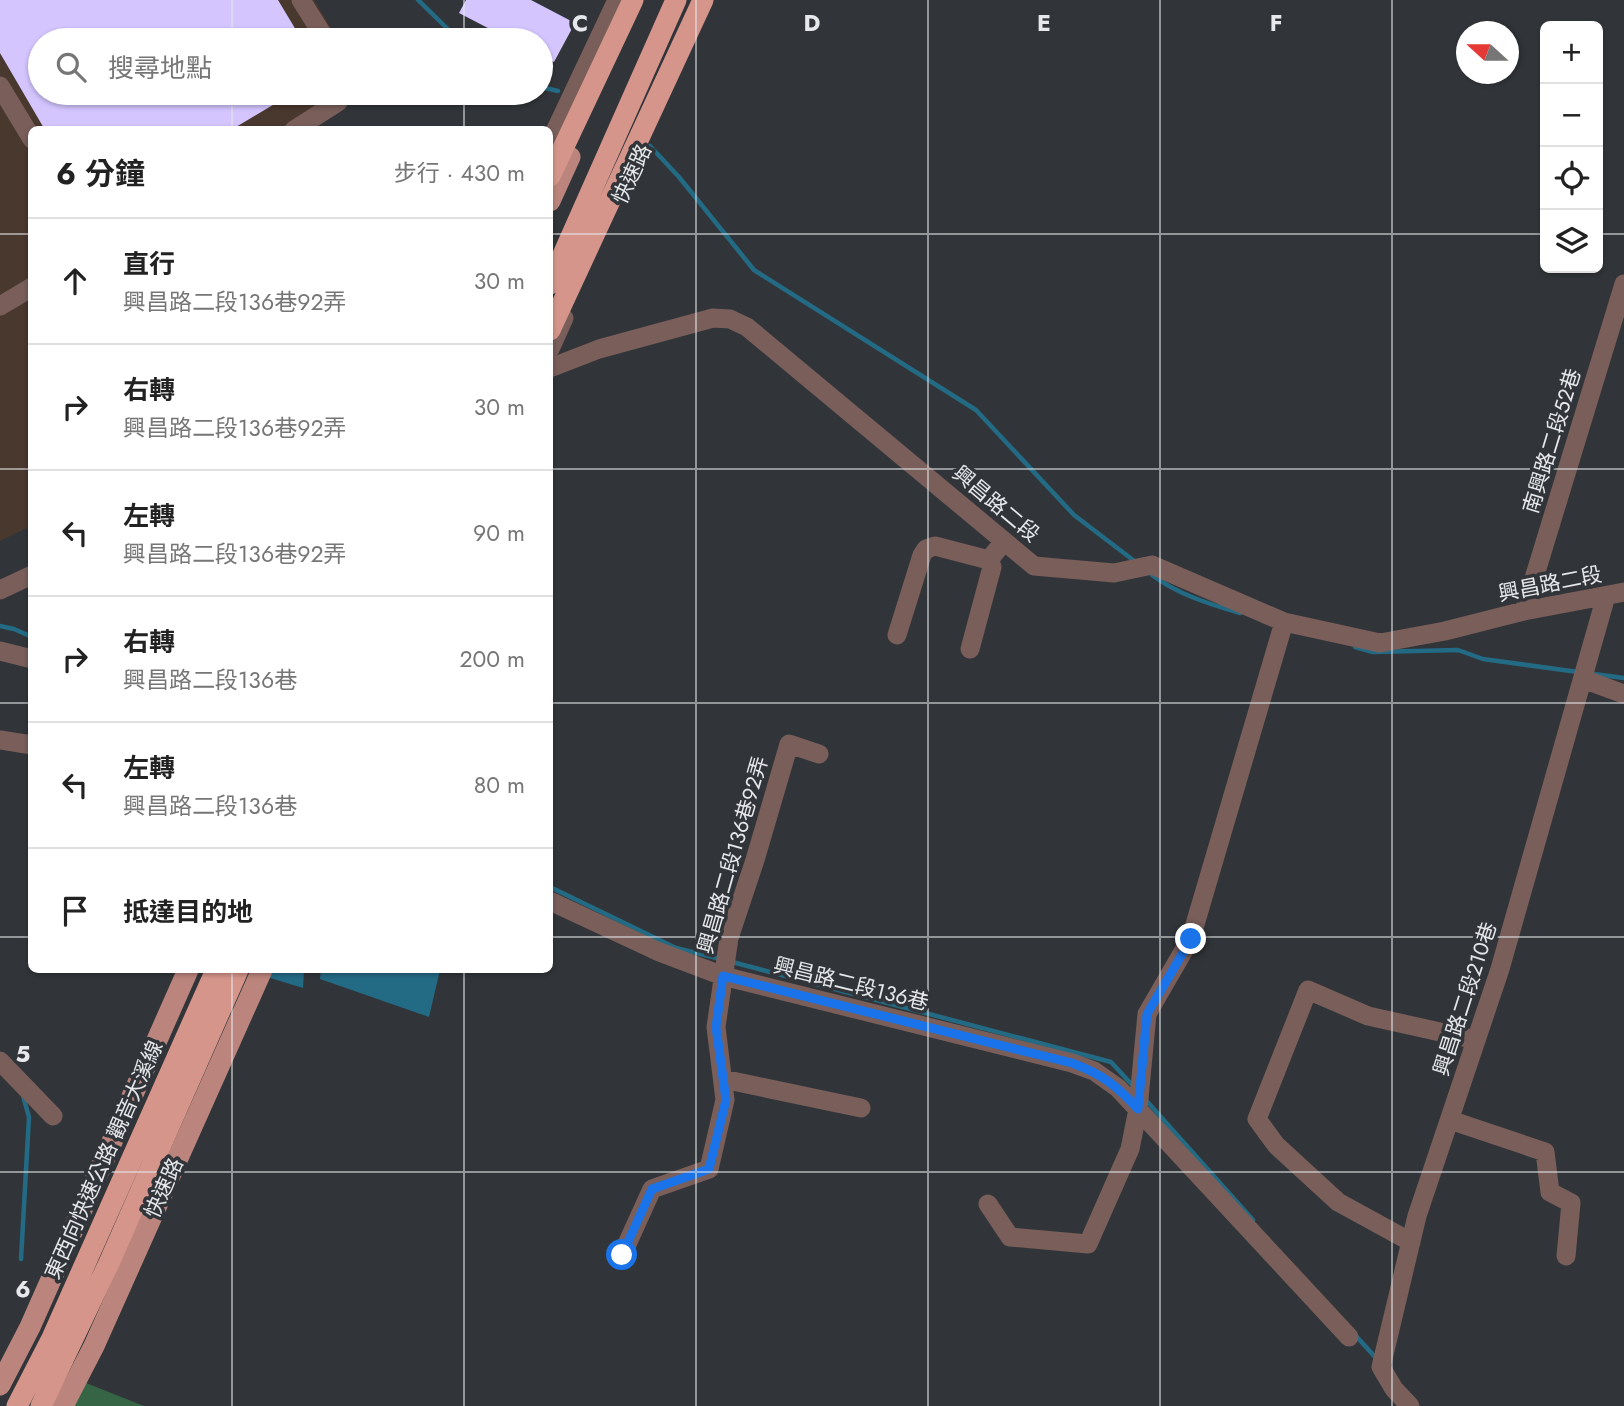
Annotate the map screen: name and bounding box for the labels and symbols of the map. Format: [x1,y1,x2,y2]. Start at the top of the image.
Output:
text: C [572,6,588,40]
text: D [804,6,821,40]
text: E [1037,6,1051,40]
text: F [1270,6,1282,40]
north arrow [1456,21,1519,84]
street label: 快速路 [605,139,659,209]
street label: 南興路二段52巷 [1516,365,1588,517]
street label: 興昌路二段 [946,459,1046,549]
street label: 興昌路二段 [1496,559,1604,609]
street label: 興昌路二段136巷92弄 [690,753,776,957]
street label: 興昌路二段210巷 [1426,918,1504,1080]
route end [1175,923,1206,954]
street label: 興昌路二段136巷 [770,950,932,1018]
street label: 東西向快速公路 觀音大溪線 [38,1036,170,1284]
text: 5 [16,1037,30,1071]
street label: 快速路 [137,1153,191,1223]
route start [606,1239,637,1270]
text: 6 [15,1272,31,1306]

